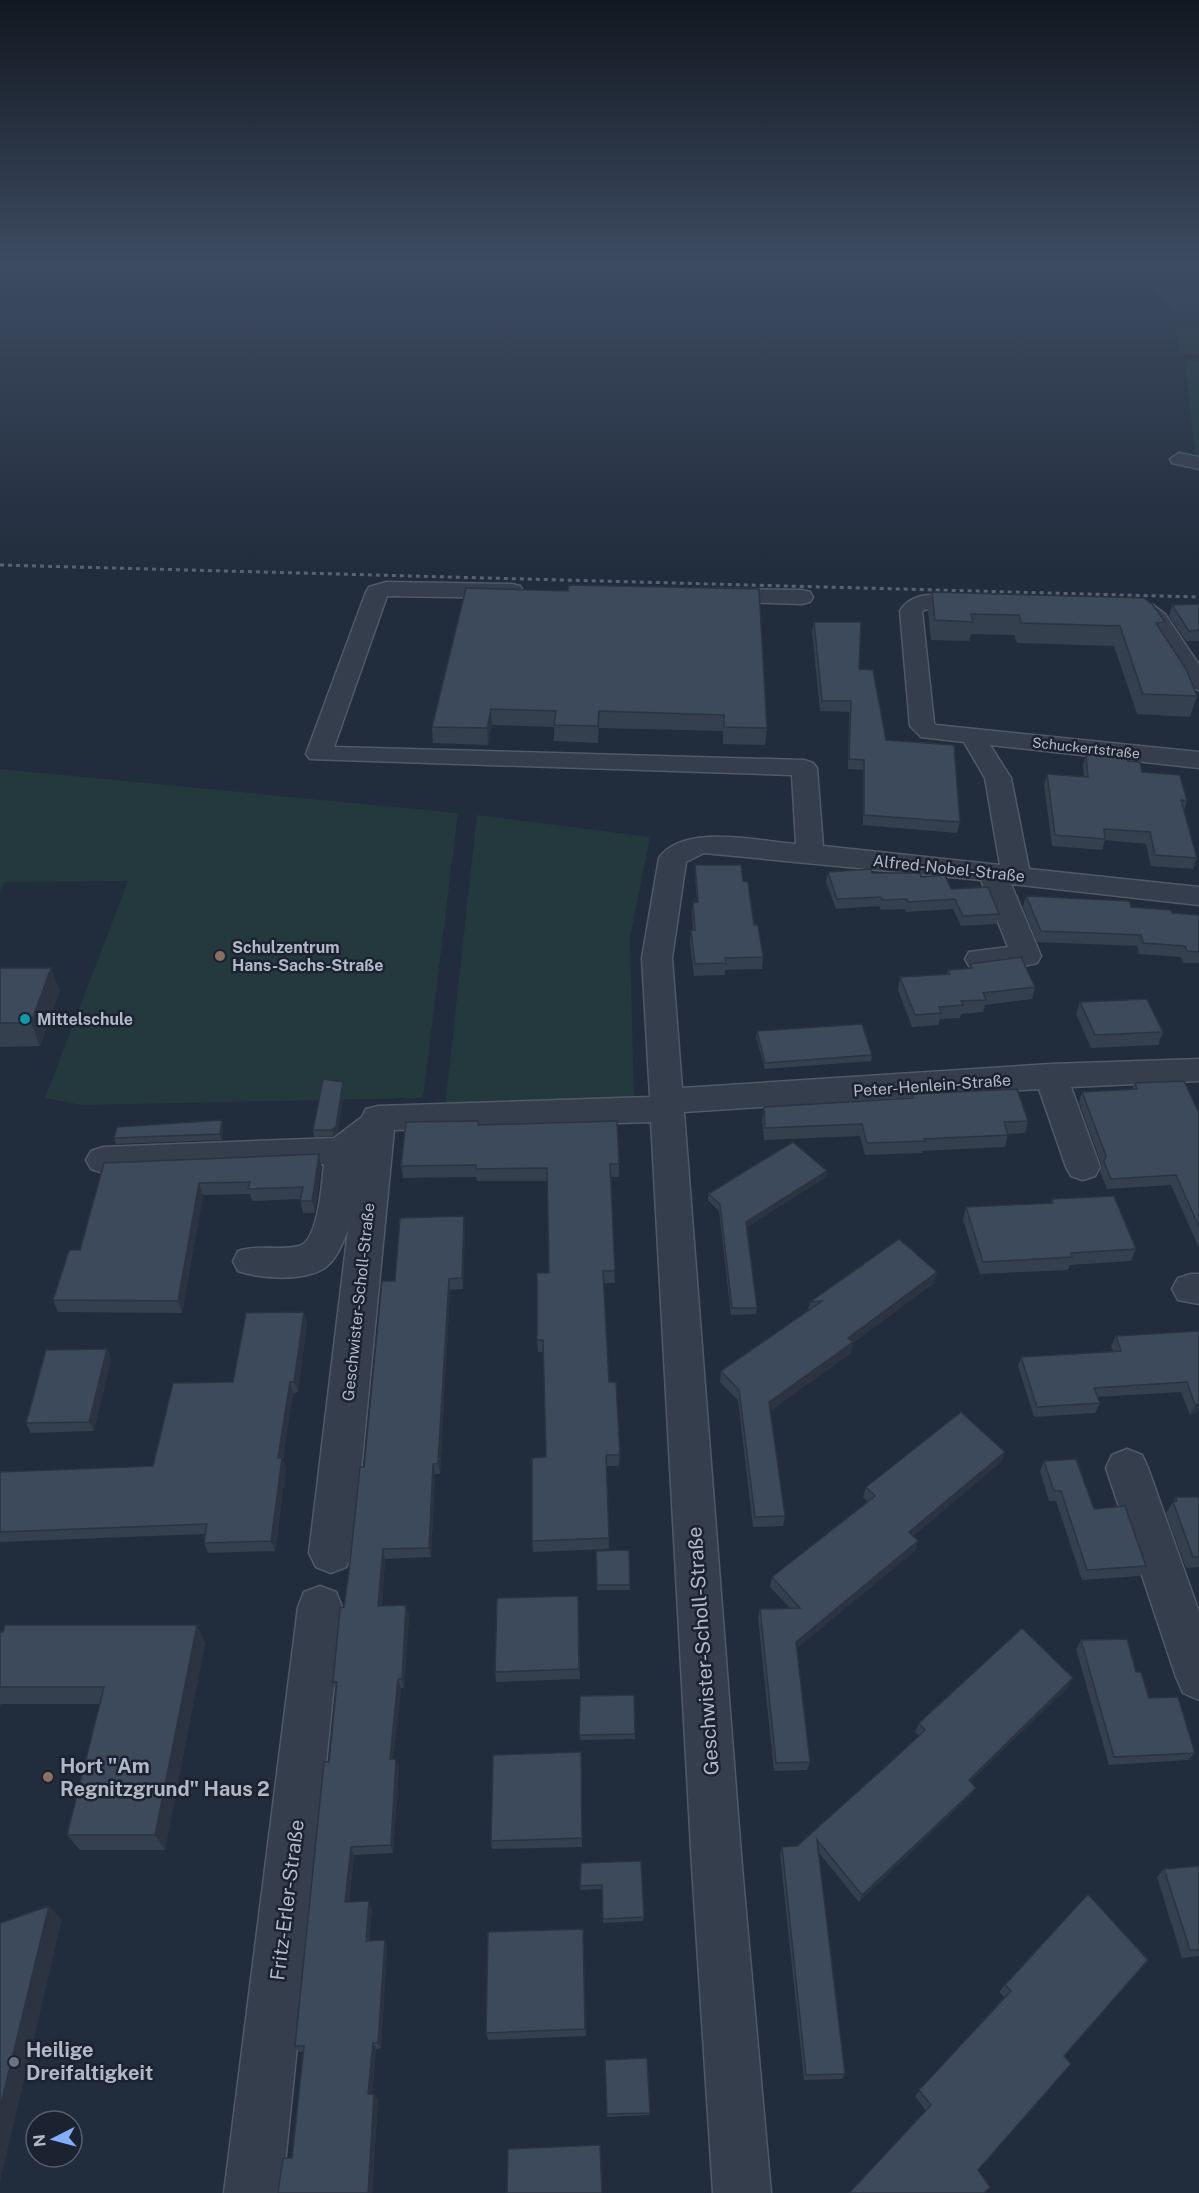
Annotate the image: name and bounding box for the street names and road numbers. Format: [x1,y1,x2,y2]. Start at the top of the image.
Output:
street label: Schuckertstraße [1031,734,1141,762]
street label: Alfred-Nobel-Straße [872,851,1026,886]
street label: Peter-Henlein-Straße [852,1071,1012,1100]
street label: Geschwister-Scholl-Straße [339,1202,378,1402]
street label: Geschwister-Scholl-Straße [682,1526,724,1776]
street label: Fritz-Erler-Straße [265,1818,309,1982]

